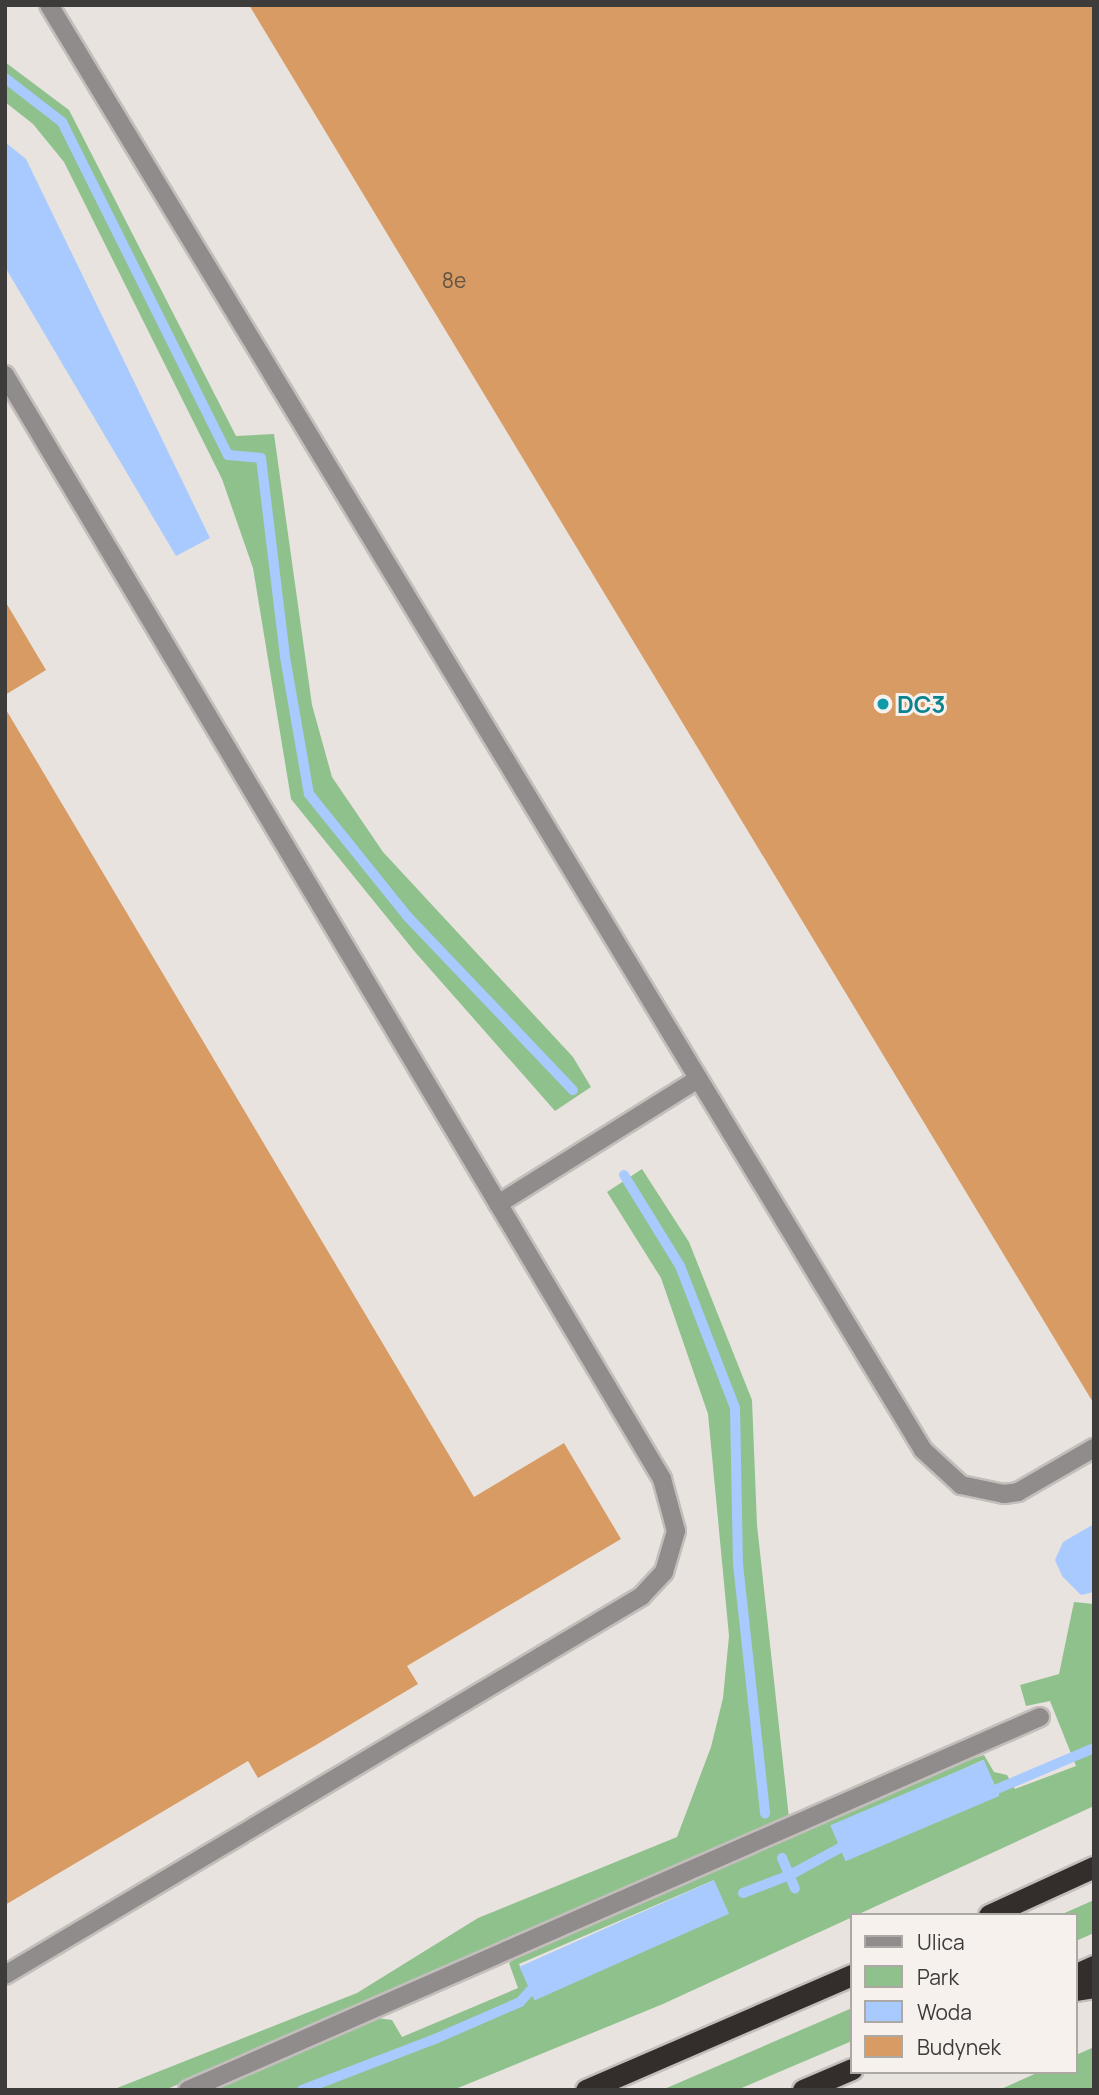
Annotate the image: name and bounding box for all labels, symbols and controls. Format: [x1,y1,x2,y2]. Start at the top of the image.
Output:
house number: 8e [442,267,466,293]
place label: DC3 [897,690,945,718]
marker: DC3 [875,696,891,712]
legend [850,1913,1078,2074]
text: Ulica [917,1928,965,1956]
text: Park [917,1963,959,1991]
text: Woda [917,1998,972,2026]
text: Budynek [917,2033,1001,2061]

